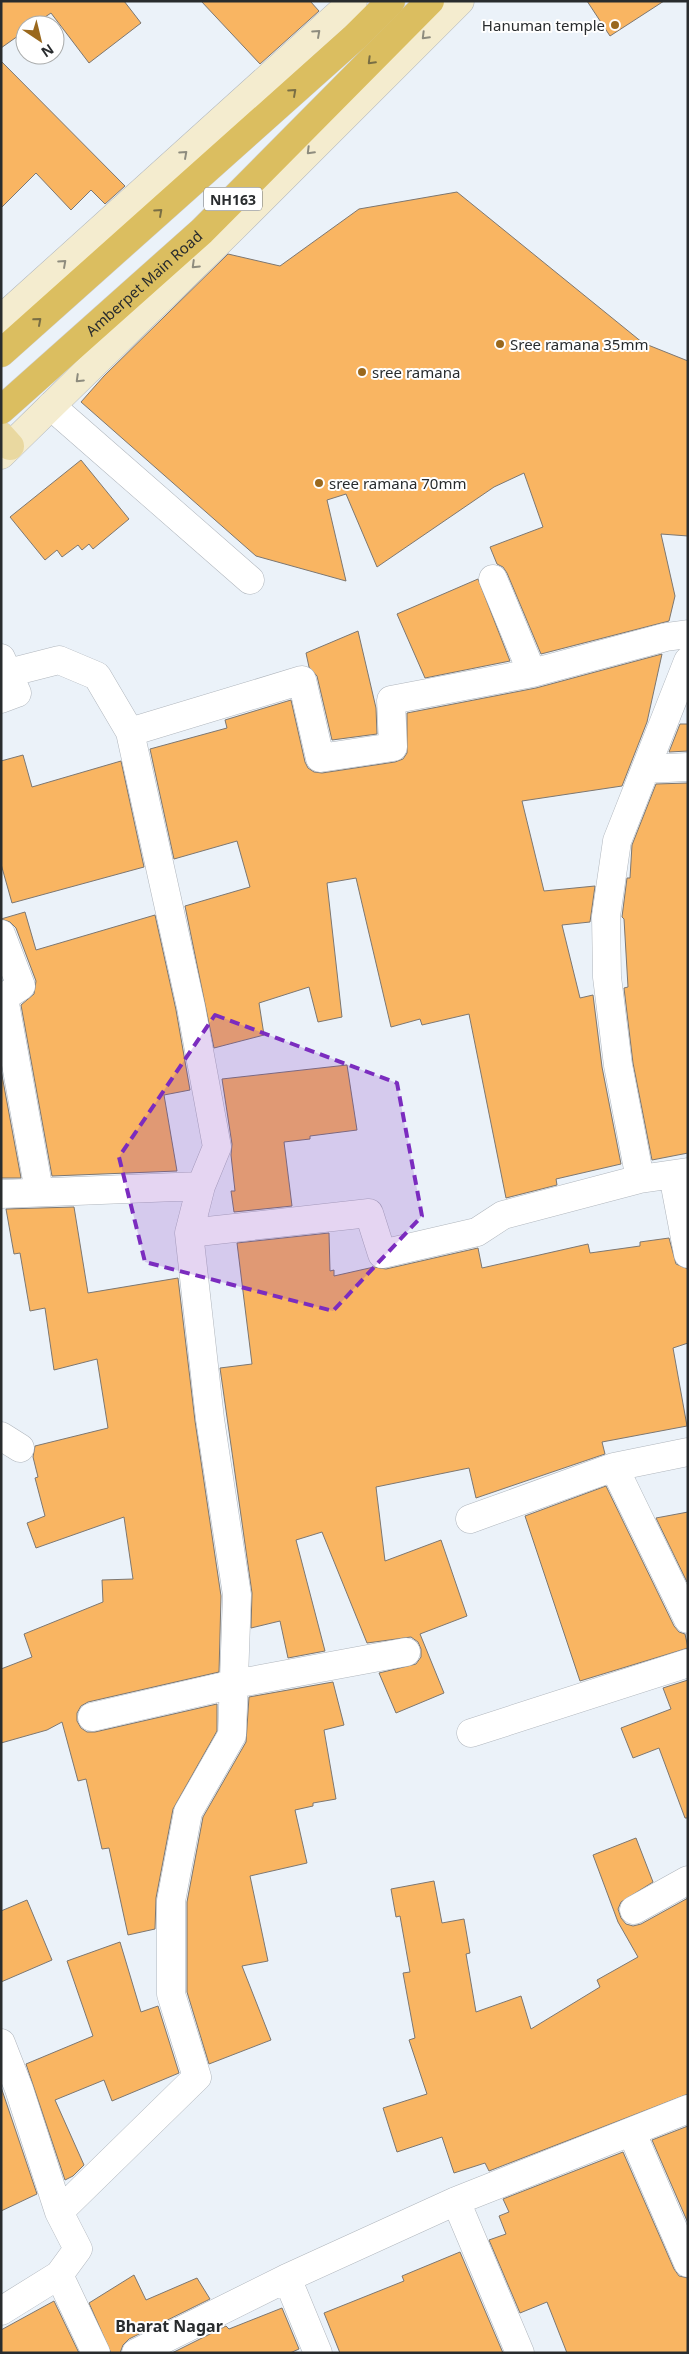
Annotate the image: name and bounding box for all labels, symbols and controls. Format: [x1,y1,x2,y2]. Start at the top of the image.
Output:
north arrow [15,15,65,65]
place label: Hanuman temple [482,15,605,35]
marker: Hanuman temple [609,19,621,31]
one-way arrow [312,30,321,39]
one-way arrow [422,30,431,39]
text: N [38,40,58,62]
one-way arrow [368,55,377,64]
one-way arrow [288,89,297,98]
one-way arrow [307,145,316,154]
one-way arrow [178,151,187,160]
road number: NH163 [204,188,262,210]
one-way arrow [153,209,162,218]
street label: Amberpet Main Road [81,226,206,340]
one-way arrow [58,260,67,269]
one-way arrow [192,260,201,269]
one-way arrow [32,318,41,327]
place label: Sree ramana 35mm [510,334,649,354]
marker: Sree ramana 35mm [494,338,506,350]
place label: sree ramana [372,362,460,382]
marker: sree ramana [356,366,368,378]
one-way arrow [76,373,85,382]
place label: sree ramana 70mm [329,473,466,493]
marker: sree ramana 70mm [313,477,325,489]
district label: Bharat Nagar [115,2315,223,2337]

